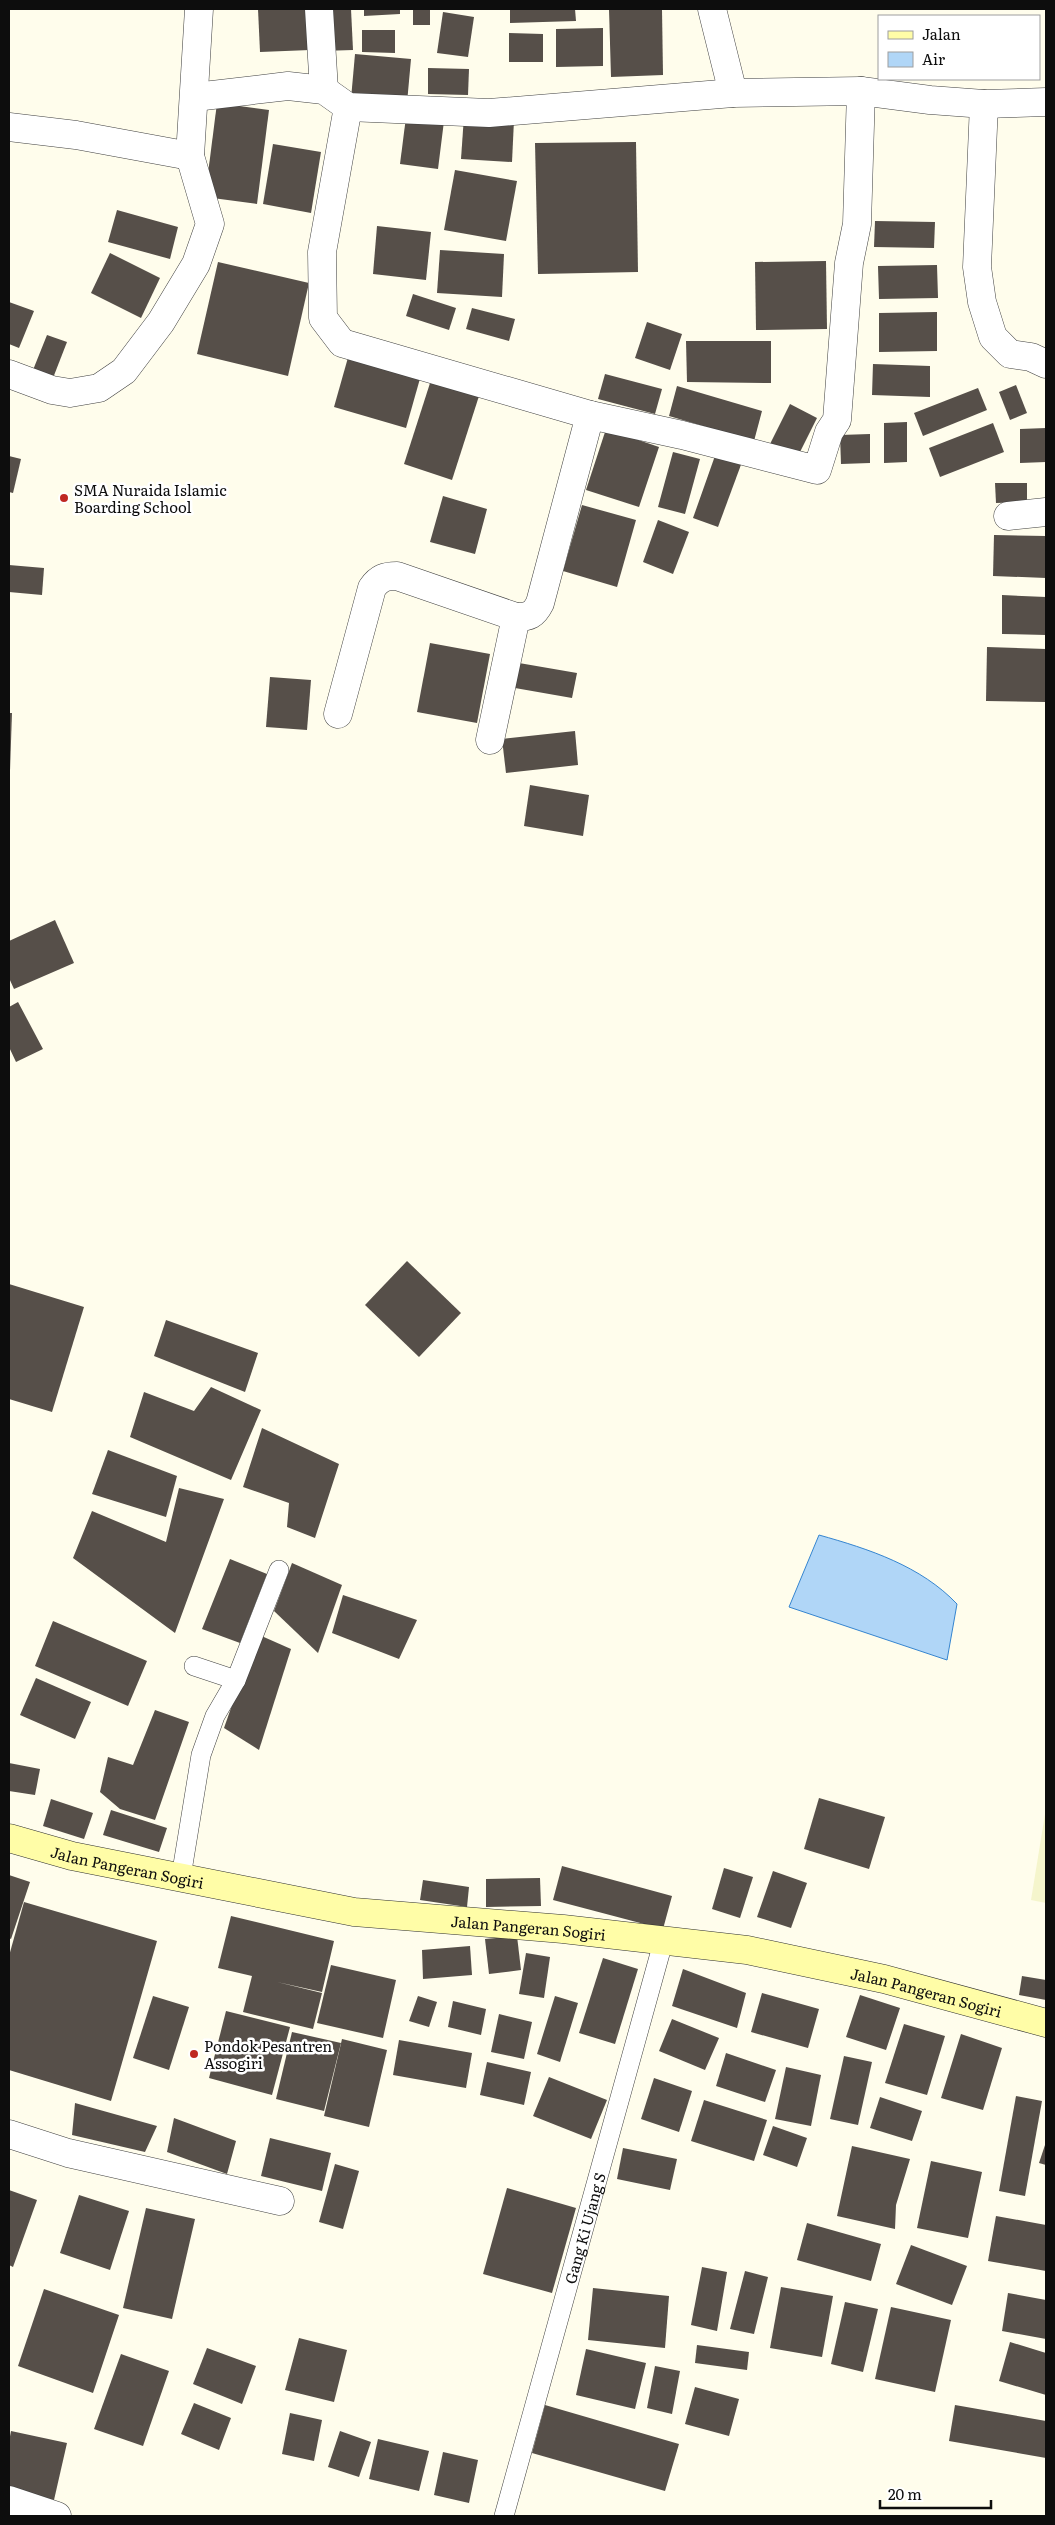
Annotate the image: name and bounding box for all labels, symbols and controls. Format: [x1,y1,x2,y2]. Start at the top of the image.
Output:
legend [878,15,1040,80]
text: Jalan [922,22,961,45]
text: Air [922,47,945,70]
place label: SMA Nuraida Islamic Boarding School [74,478,227,518]
marker: SMA Nuraida Islamic Boarding School [58,492,70,504]
street label: Jalan Pangeran Sogiri [48,1839,206,1893]
street label: Jalan Pangeran Sogiri [450,1908,607,1945]
street label: Jalan Pangeran Sogiri [849,1961,1005,2022]
place label: Pondok Pesantren Assogiri [204,2034,332,2074]
marker: Pondok Pesantren Assogiri [188,2048,200,2060]
street label: Gang Ki Ujang S [558,2170,610,2286]
scale bar [880,2478,991,2510]
text: 20 m [888,2482,922,2505]

